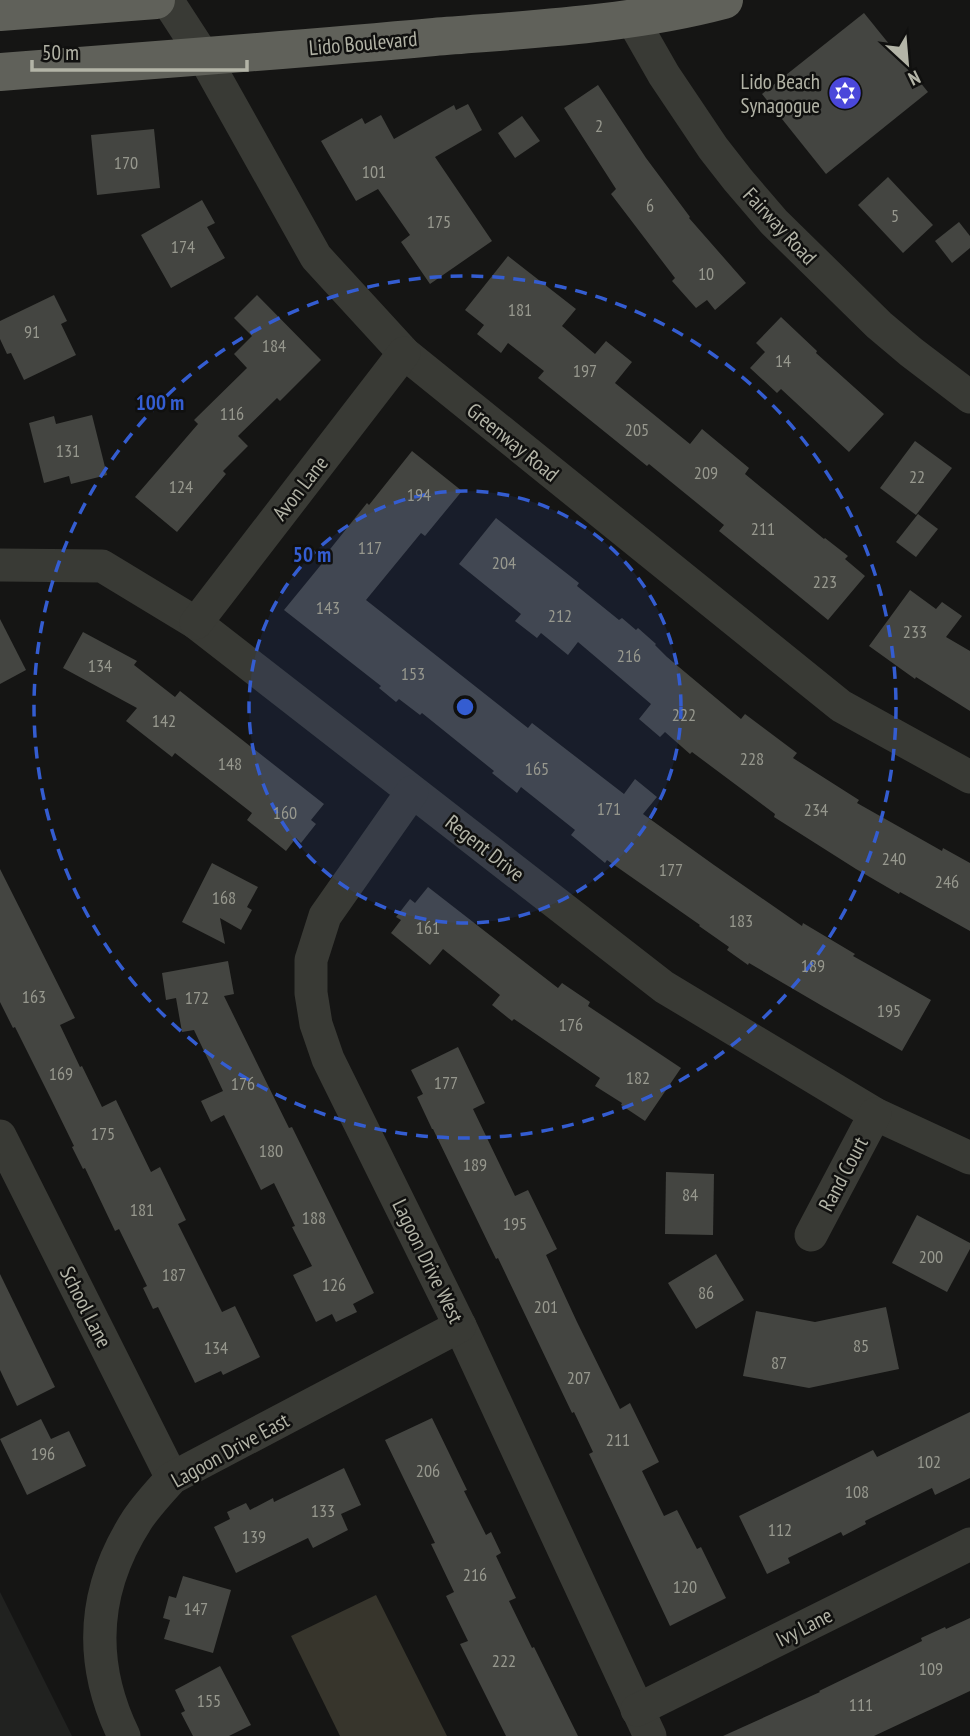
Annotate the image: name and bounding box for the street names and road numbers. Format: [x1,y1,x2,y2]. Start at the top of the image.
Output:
street label: Lido Boulevard [308,25,418,61]
street label: Fairway Road [737,182,823,270]
street label: Greenway Road [461,397,565,487]
street label: Avon Lane [266,450,334,526]
street label: Regent Drive [440,809,530,887]
street label: Rand Court [812,1132,874,1216]
street label: Lagoon Drive West [386,1194,470,1328]
street label: School Lane [54,1262,118,1352]
street label: Lagoon Drive East [166,1406,294,1493]
street label: Ivy Lane [771,1601,837,1653]

